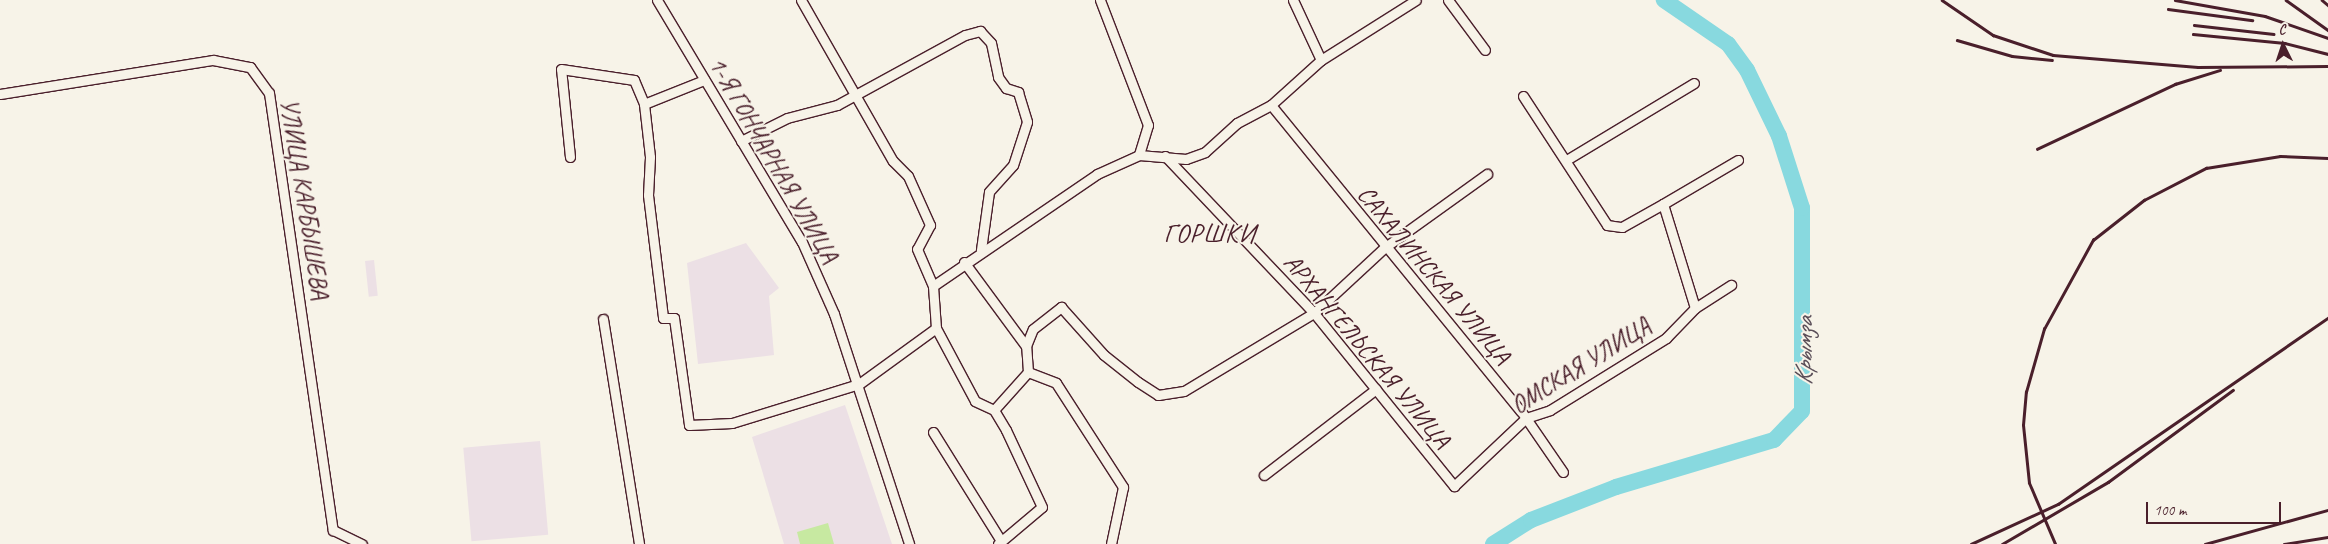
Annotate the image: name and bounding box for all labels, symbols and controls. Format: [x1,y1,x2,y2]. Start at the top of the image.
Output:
north arrow [2258,20,2308,70]
text: С [2278,21,2286,38]
street label: 1-Я ГОНЧАРНАЯ УЛИЦА [702,52,844,268]
street label: УЛИЦА КАРБЫШЕВА [273,96,335,302]
street label: САХАЛИНСКАЯ УЛИЦА [1351,180,1517,370]
district label: ГОРШКИ [1163,218,1257,250]
street label: АРХАНГЕЛЬСКАЯ УЛИЦА [1278,248,1456,454]
street label: ОМСКАЯ УЛИЦА [1506,311,1656,421]
water label: Крымза [1788,316,1820,386]
scale bar [2148,492,2283,524]
text: 100 m [2154,501,2186,520]

